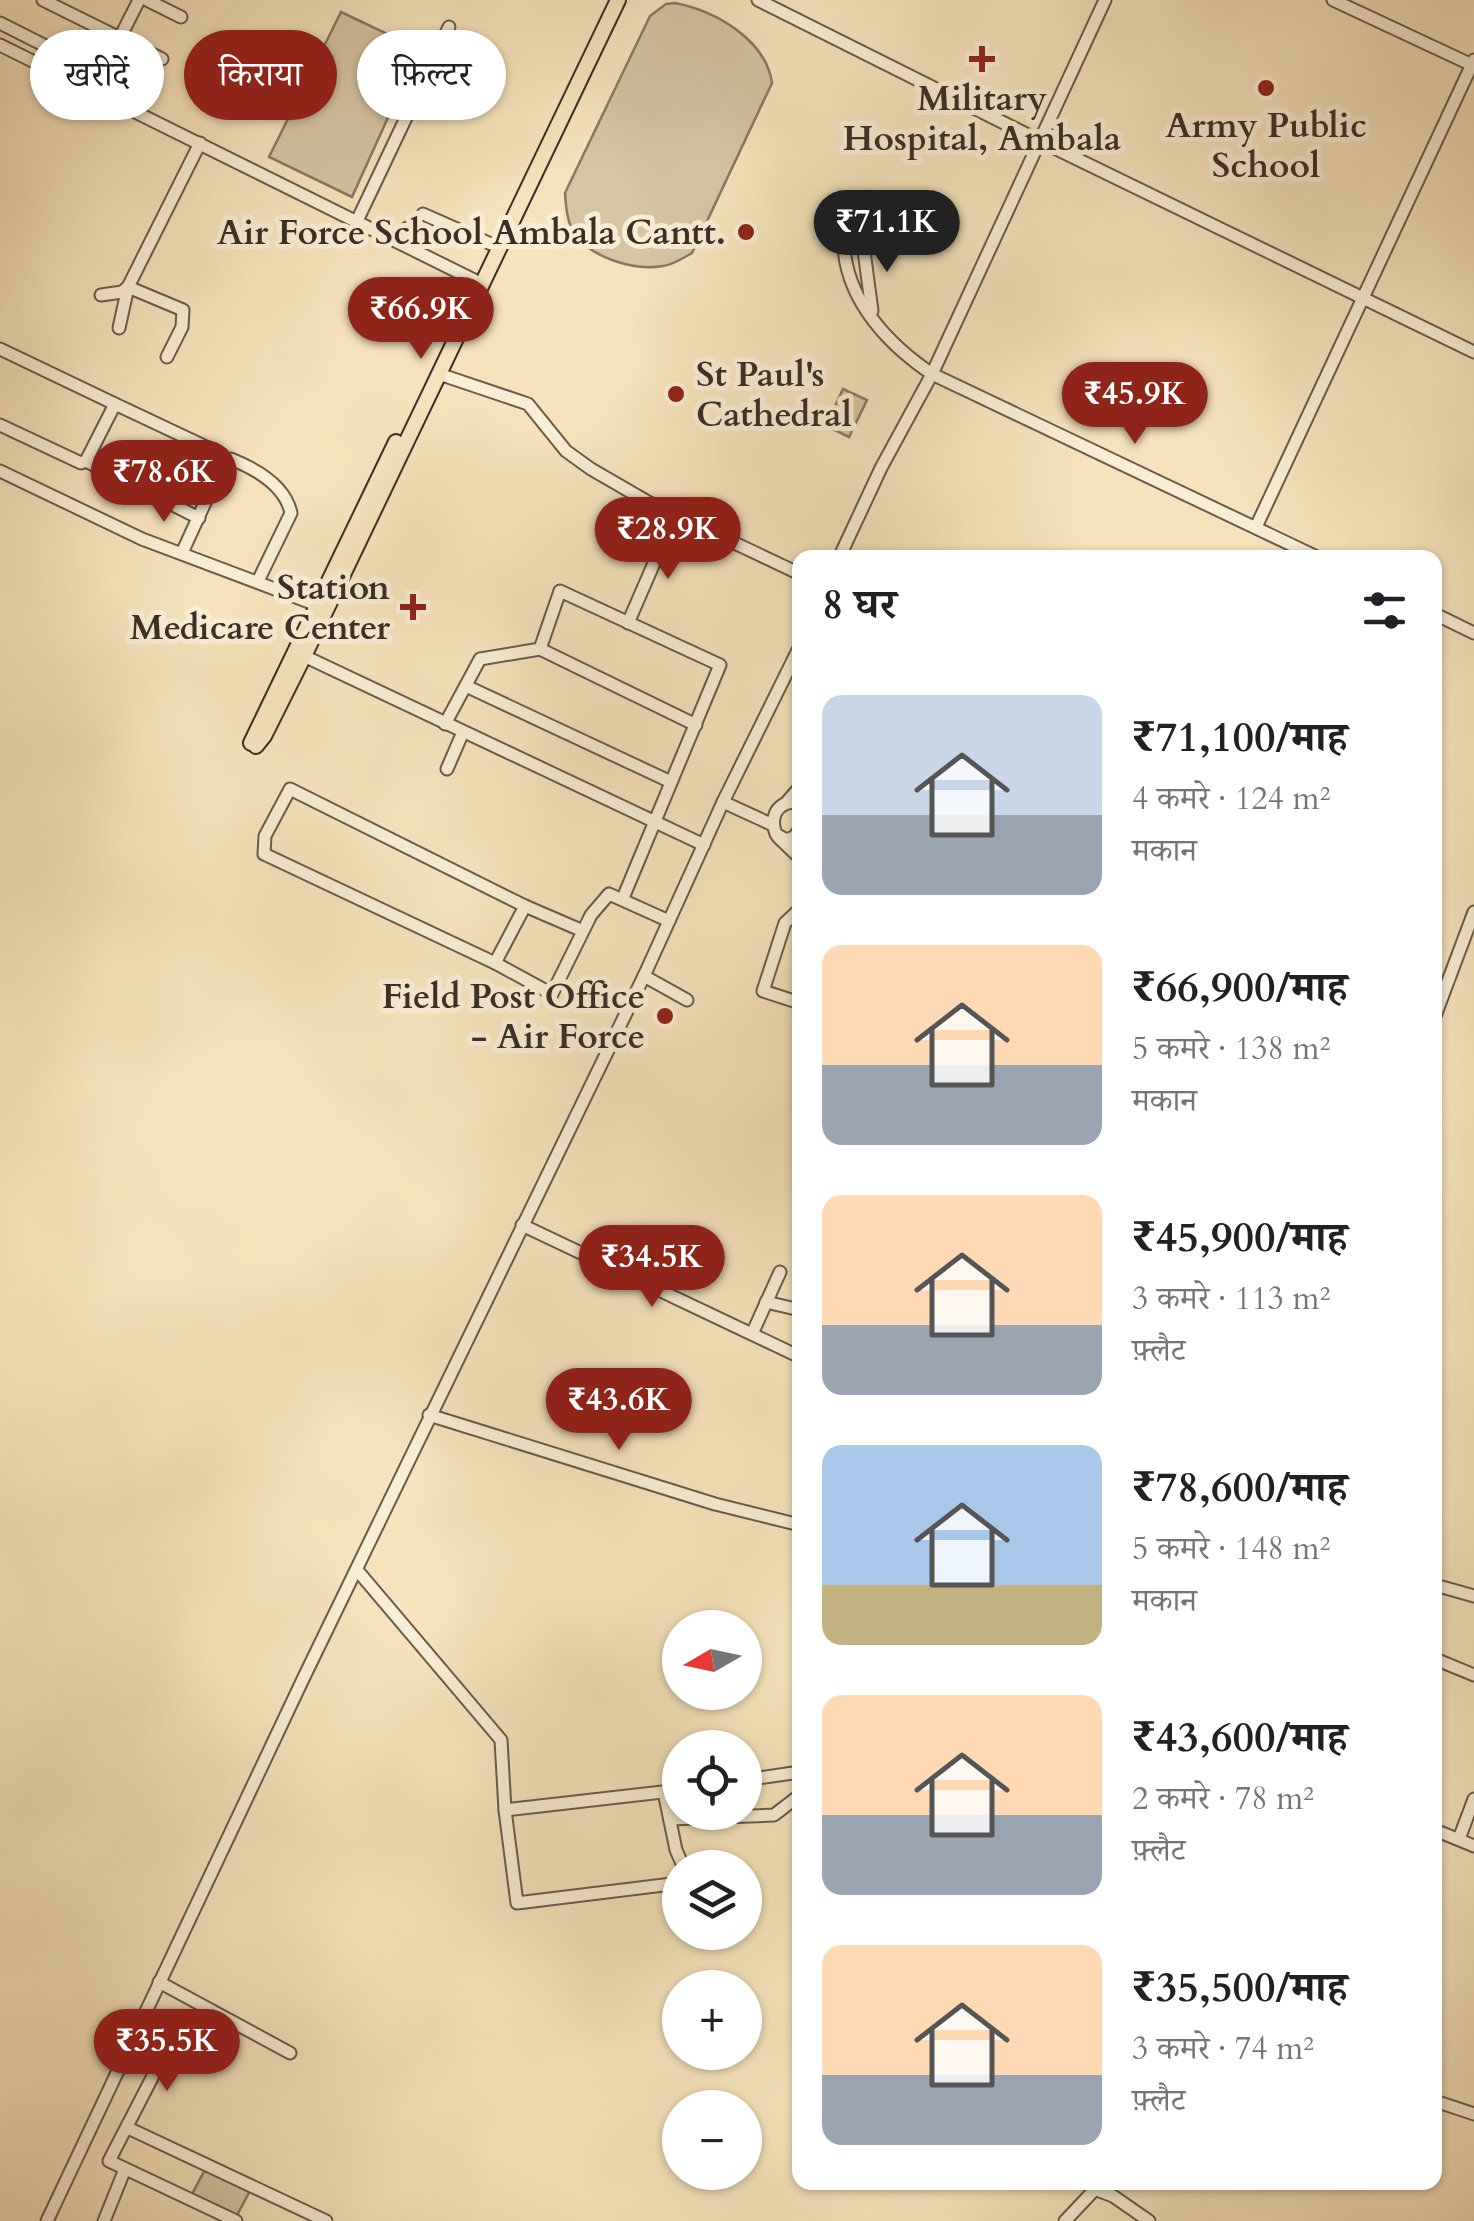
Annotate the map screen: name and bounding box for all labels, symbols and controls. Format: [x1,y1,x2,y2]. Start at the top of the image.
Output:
chip: खरीदें [30,30,164,120]
chip: किराया [184,30,337,120]
chip: फ़िल्टर [357,30,506,120]
marker: Military Hospital, Ambala [969,46,995,72]
place label: Military Hospital, Ambala [843,75,1121,163]
marker: Army Public School [1255,77,1277,99]
place label: Army Public School [1165,102,1367,190]
pin: ₹71.1K [806,190,968,275]
text: ₹71.1K [836,200,938,244]
place label: Air Force School Ambala Cantt. [217,209,726,257]
marker: Air Force School Ambala Cantt. [735,221,757,243]
pin: ₹66.9K [340,277,502,362]
text: ₹66.9K [370,287,472,331]
place label: St Paul's Cathedral [696,351,852,439]
pin: ₹45.9K [1054,362,1216,447]
text: ₹45.9K [1084,372,1186,416]
marker: St Paul's Cathedral [665,383,687,405]
pin: ₹78.6K [83,440,245,525]
text: ₹78.6K [113,450,215,494]
pin: ₹28.9K [587,497,749,582]
text: ₹28.9K [617,507,719,551]
place label: Station Medicare Center [130,564,391,652]
text: 8 घर [822,576,897,633]
icon: filters [1357,583,1412,638]
marker: Station Medicare Center [400,594,426,620]
text: ₹71,100/माह [1132,709,1347,766]
icon: home [902,735,1022,855]
text: 4 कमरे · 124 m² [1132,777,1330,821]
text: मकान [1132,829,1197,873]
text: ₹66,900/माह [1132,959,1347,1016]
place label: Field Post Office - Air Force [382,973,645,1061]
icon: home [902,985,1022,1105]
marker: Field Post Office - Air Force [654,1005,676,1027]
text: 5 कमरे · 138 m² [1132,1027,1330,1071]
text: मकान [1132,1079,1197,1123]
text: ₹45,900/माह [1132,1209,1347,1266]
pin: ₹34.5K [571,1225,733,1310]
text: ₹34.5K [601,1235,703,1279]
icon: home [902,1235,1022,1355]
text: 3 कमरे · 113 m² [1132,1277,1330,1321]
text: फ़्लैट [1132,1329,1185,1373]
pin: ₹43.6K [538,1368,700,1453]
text: ₹43.6K [568,1378,670,1422]
text: ₹78,600/माह [1132,1459,1347,1516]
icon: home [902,1485,1022,1605]
text: 5 कमरे · 148 m² [1132,1527,1330,1571]
text: मकान [1132,1579,1197,1623]
north arrow [662,1610,762,1710]
map controls [662,1610,762,2190]
text: ₹43,600/माह [1132,1709,1347,1766]
button: locate [662,1730,762,1830]
icon: home [902,1735,1022,1855]
text: 2 कमरे · 78 m² [1132,1777,1314,1821]
text: फ़्लैट [1132,1829,1185,1873]
button: layers [662,1850,762,1950]
text: ₹35,500/माह [1132,1959,1347,2016]
button: + [662,1970,762,2070]
icon: home [902,1985,1022,2105]
pin: ₹35.5K [86,2009,248,2094]
text: ₹35.5K [116,2019,218,2063]
text: 3 कमरे · 74 m² [1132,2027,1314,2071]
text: फ़्लैट [1132,2079,1185,2123]
button: − [662,2090,762,2190]

